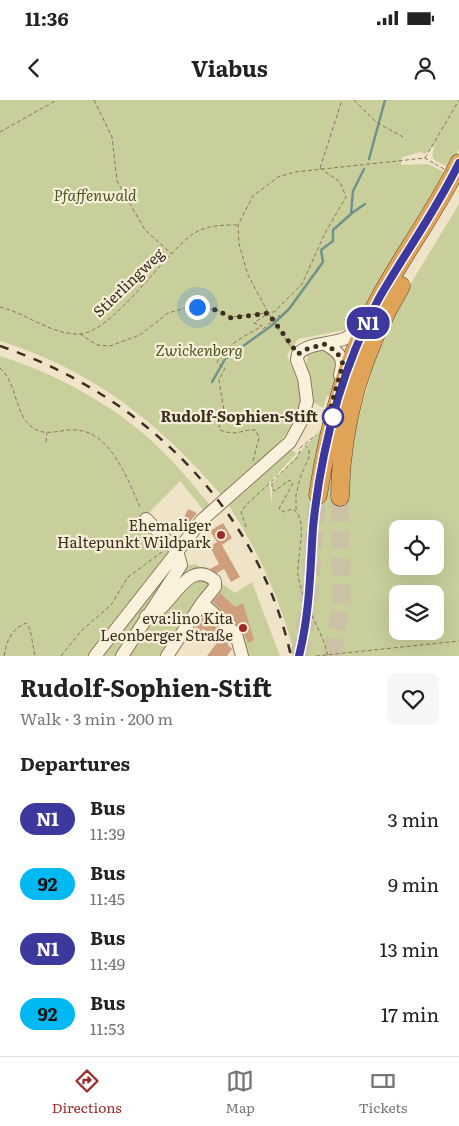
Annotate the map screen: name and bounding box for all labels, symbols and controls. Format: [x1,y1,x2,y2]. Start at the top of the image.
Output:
text: 11:36 [25,4,69,32]
text: Viabus [191,51,268,84]
icon: back [20,54,48,82]
icon: person [411,54,439,82]
park label: Pfaffenwald [53,183,137,206]
street label: Stierlingweg [87,241,169,322]
your location [185,295,210,320]
line badge: N1 [346,307,390,339]
text: N1 [357,309,379,336]
park label: Zwickenberg [155,338,243,361]
place label: Rudolf-Sophien-Stift [161,404,319,427]
marker: Rudolf-Sophien-Stift [322,406,344,428]
place label: Ehemaliger Haltepunkt Wildpark [57,513,212,553]
map controls [389,520,444,640]
button: locate [389,520,444,575]
marker: Ehemaliger Haltepunkt Wildpark [215,529,227,541]
button: layers [389,585,444,640]
place label: eva:lino Kita Leonberger Straße [100,606,234,646]
marker: eva:lino Kita Leonberger Straße [237,622,249,634]
text: Rudolf-Sophien-Stift [20,669,272,704]
button: heart [387,673,439,725]
text: Walk · 3 min · 200 m [20,706,173,730]
text: Departures [20,749,130,777]
text: Bus [90,793,125,821]
text: N1 [36,805,59,832]
text: 3 min [388,805,439,833]
text: 11:39 [90,821,125,845]
text: Bus [90,858,125,886]
text: 92 [38,870,57,897]
text: 9 min [388,870,439,898]
text: 11:45 [90,886,125,910]
text: Bus [90,923,125,951]
text: N1 [36,935,59,962]
text: 13 min [380,935,439,963]
text: 11:49 [90,951,125,975]
text: Bus [90,988,125,1016]
text: 92 [38,1000,57,1027]
text: 17 min [381,1000,439,1028]
text: 11:53 [90,1016,125,1040]
tab: Directions [52,1067,122,1117]
tab: Map [225,1067,255,1117]
tab: Tickets [358,1067,407,1117]

